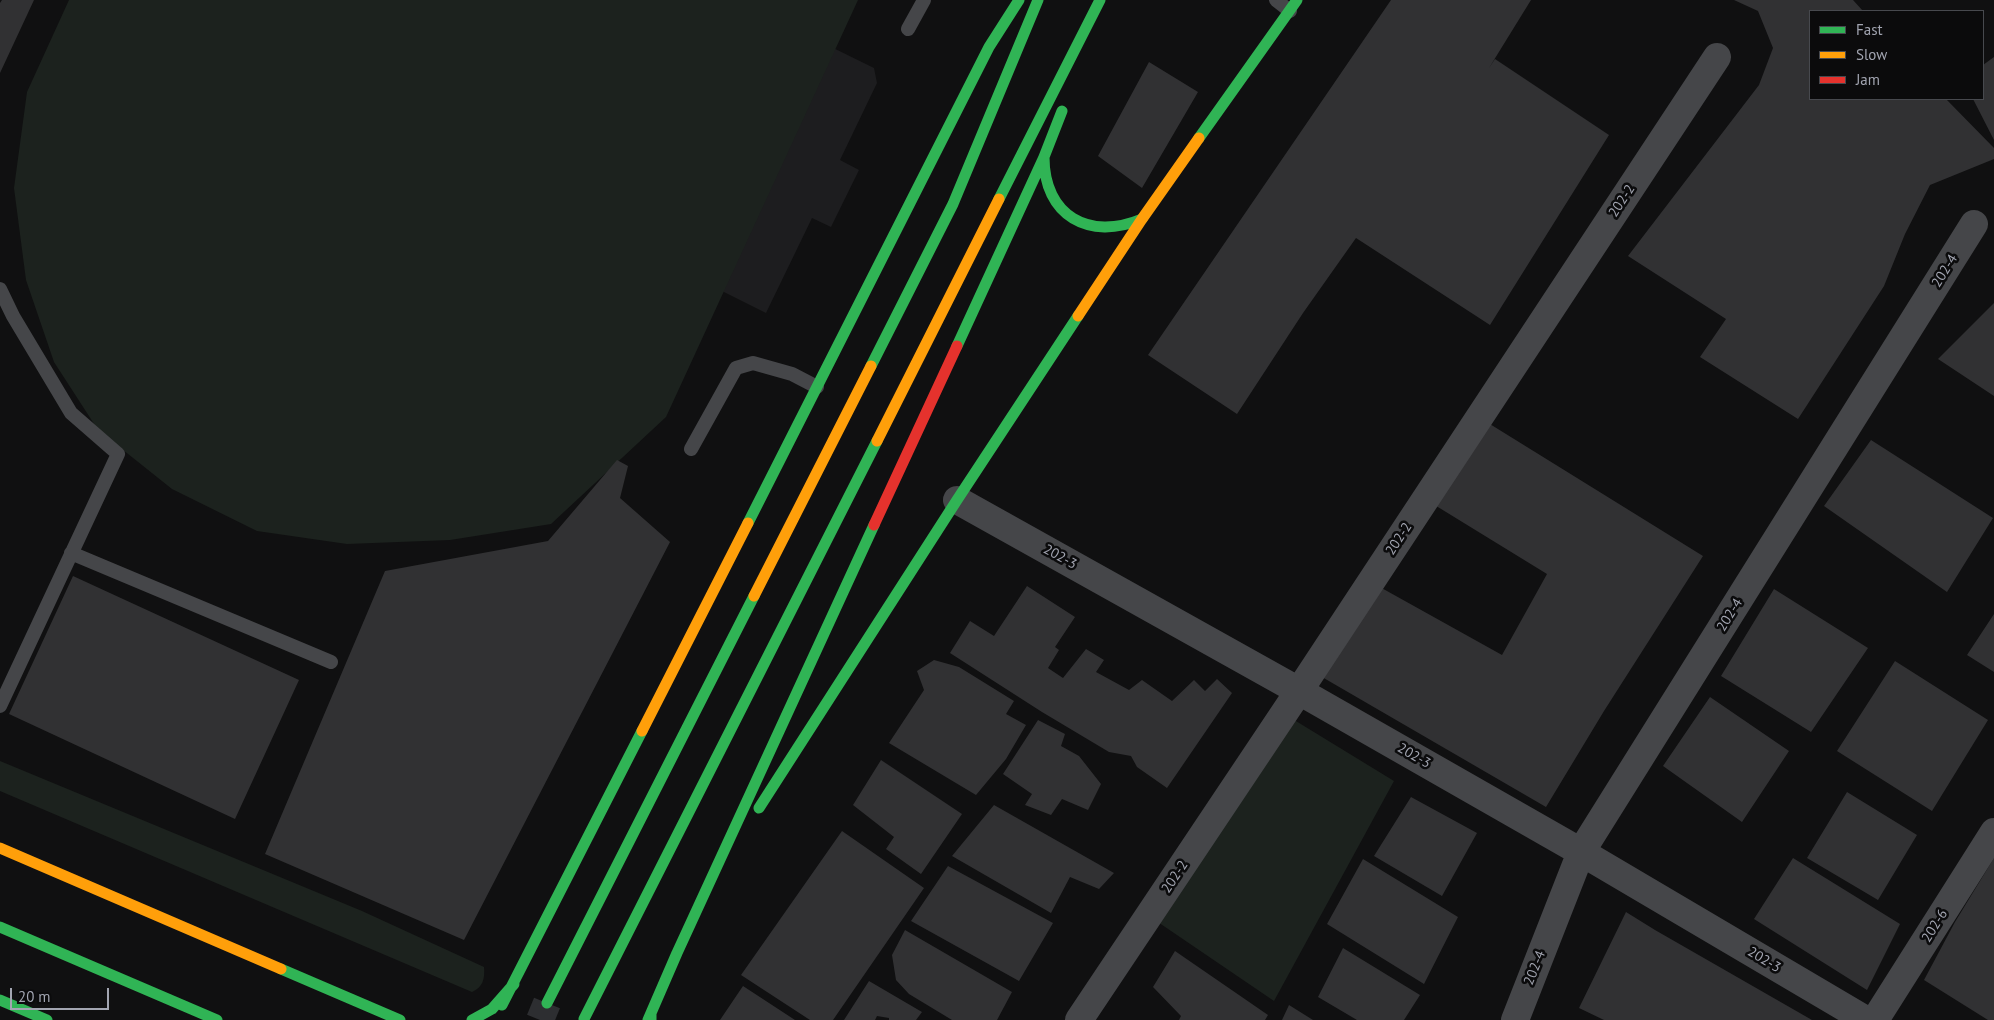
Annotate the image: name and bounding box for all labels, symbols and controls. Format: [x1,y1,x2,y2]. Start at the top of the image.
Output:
legend [1809,10,1984,100]
text: Fast [1856,20,1883,39]
text: Slow [1856,45,1887,64]
text: Jam [1856,70,1880,89]
street label: 202-2 [1605,182,1639,220]
street label: 202-4 [1928,251,1962,291]
street label: 202-2 [1382,520,1416,558]
street label: 202-3 [1040,541,1080,573]
street label: 202-4 [1713,595,1747,635]
street label: 202-3 [1394,740,1434,772]
street label: 202-2 [1158,858,1192,896]
street label: 202-6 [1918,906,1952,946]
street label: 202-3 [1744,944,1784,976]
street label: 202-4 [1521,948,1549,988]
scale bar [12,978,111,1010]
text: 20 m [18,987,51,1006]

